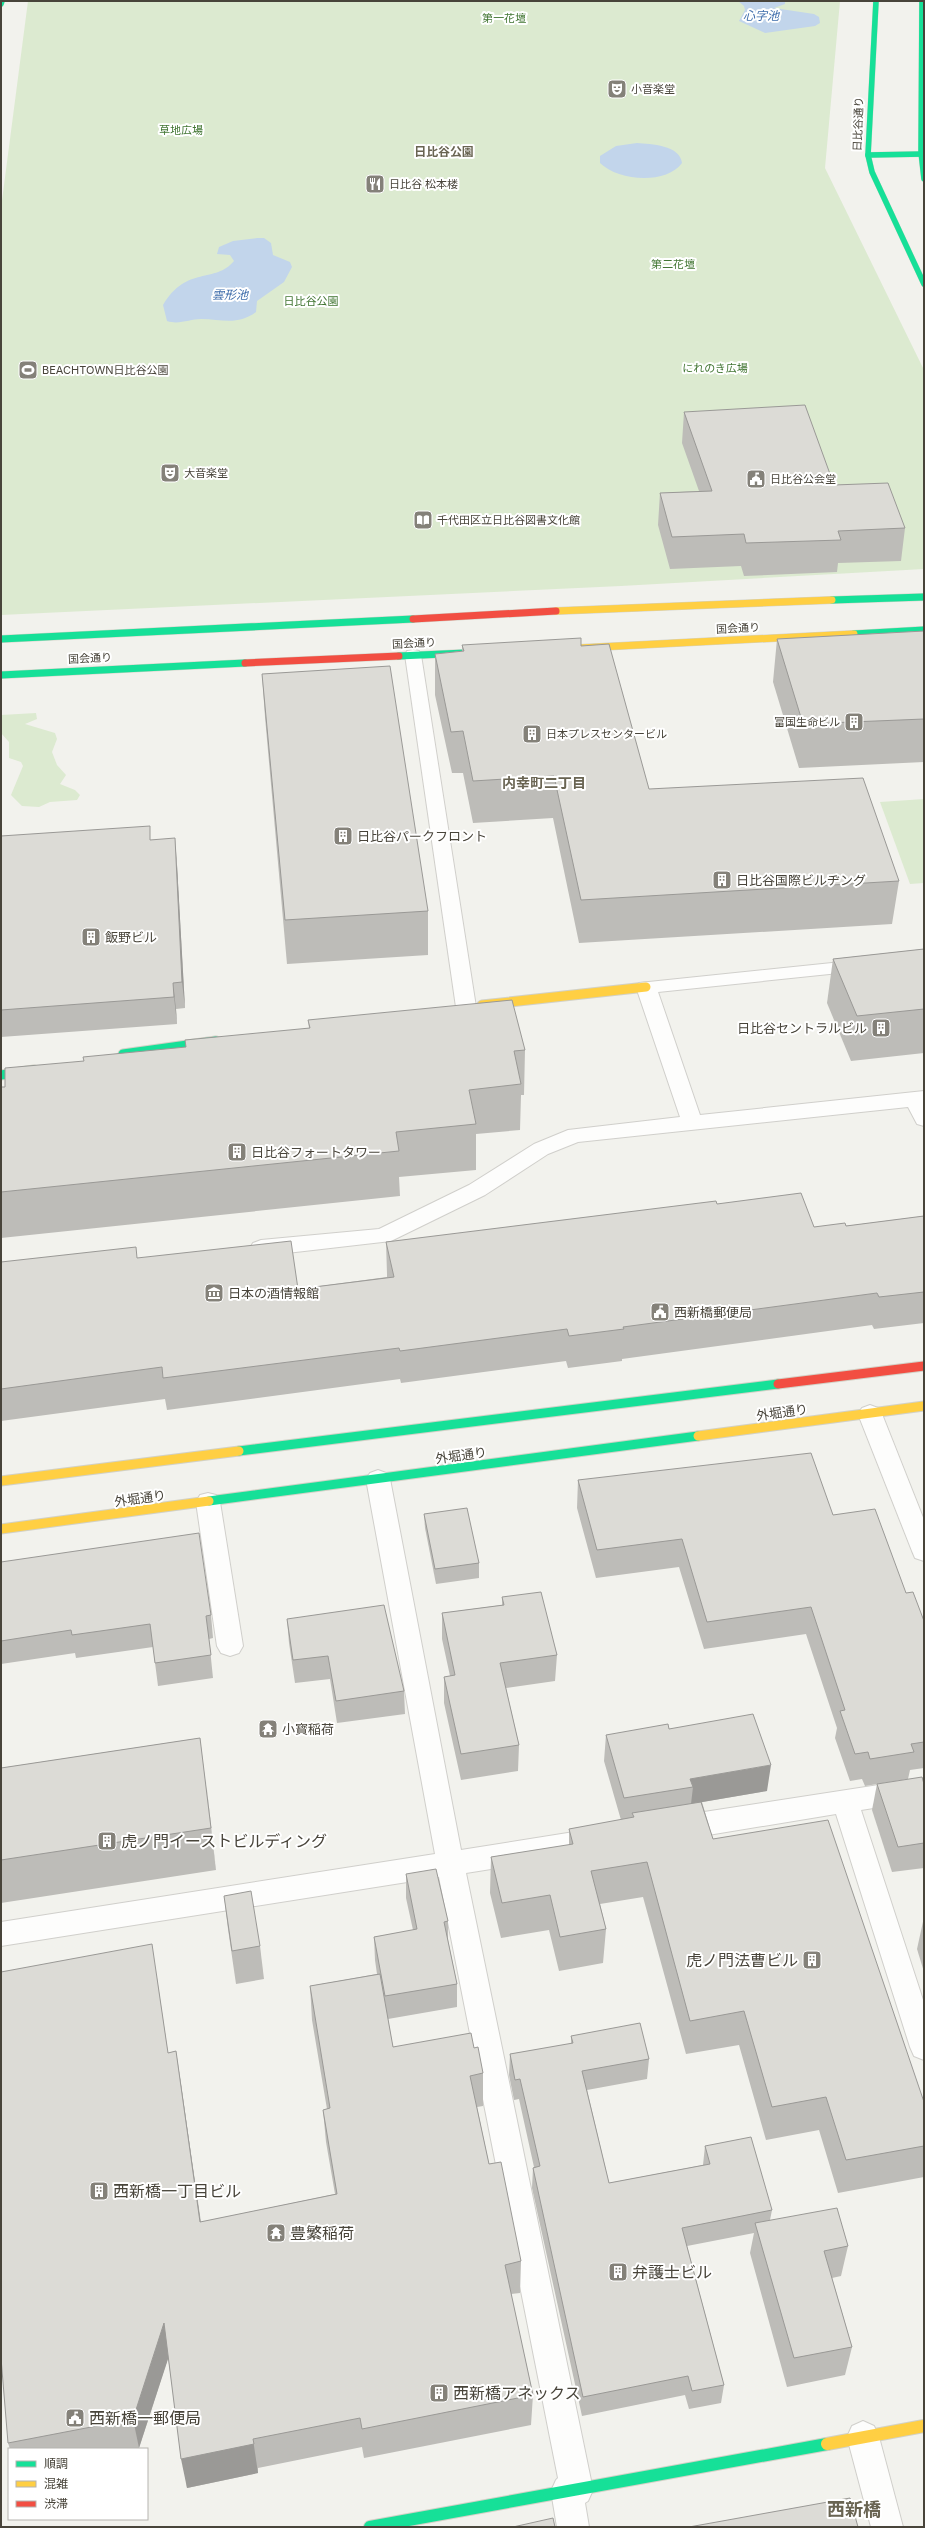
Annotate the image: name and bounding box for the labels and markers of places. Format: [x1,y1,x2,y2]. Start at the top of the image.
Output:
theatre icon: 小音楽堂 [606,78,628,100]
place label: 小音楽堂 [631,82,675,96]
restaurant icon: 日比谷 松本楼 [364,173,386,195]
place label: 日比谷 松本楼 [389,177,458,191]
sports icon: BEACHTOWN日比谷公園 [17,359,39,381]
place label: BEACHTOWN日比谷公園 [42,363,169,377]
theatre icon: 大音楽堂 [159,462,181,484]
place label: 大音楽堂 [184,466,228,480]
public building icon: 日比谷公会堂 [745,468,767,490]
place label: 日比谷公会堂 [770,472,836,486]
library icon: 千代田区立日比谷図書文化館 [412,509,434,531]
place label: 千代田区立日比谷図書文化館 [437,513,580,527]
building icon: 富国生命ビル [843,711,865,733]
place label: 富国生命ビル [774,715,840,729]
building icon: 日本プレスセンタービル [521,723,543,745]
place label: 日本プレスセンタービル [546,727,667,741]
building icon: 日比谷パークフロント [332,825,354,847]
place label: 日比谷パークフロント [357,828,487,844]
building icon: 日比谷国際ビルヂング [711,869,733,891]
place label: 日比谷国際ビルヂング [736,872,866,888]
building icon: 飯野ビル [80,926,102,948]
place label: 飯野ビル [105,929,157,945]
building icon: 日比谷セントラルビル [870,1017,892,1039]
place label: 日比谷セントラルビル [737,1020,867,1036]
building icon: 日比谷フォートタワー [226,1141,248,1163]
place label: 日比谷フォートタワー [251,1144,381,1160]
museum icon: 日本の酒情報館 [203,1282,225,1304]
place label: 日本の酒情報館 [228,1285,319,1301]
public building icon: 西新橋郵便局 [649,1301,671,1323]
place label: 西新橋郵便局 [674,1304,752,1320]
temple icon: 小寳稲荷 [257,1718,279,1740]
place label: 小寳稲荷 [282,1721,334,1737]
building icon: 虎ノ門イーストビルディング [96,1830,118,1852]
place label: 虎ノ門イーストビルディング [121,1831,327,1851]
building icon: 虎ノ門法曹ビル [801,1949,823,1971]
place label: 虎ノ門法曹ビル [686,1950,798,1970]
building icon: 西新橋一丁目ビル [88,2180,110,2202]
place label: 西新橋一丁目ビル [113,2181,241,2201]
temple icon: 豊繁稲荷 [265,2222,287,2244]
place label: 豊繁稲荷 [290,2223,354,2243]
building icon: 弁護士ビル [607,2261,629,2283]
place label: 弁護士ビル [632,2262,712,2282]
building icon: 西新橋アネックス [428,2382,450,2404]
place label: 西新橋アネックス [453,2383,581,2403]
public building icon: 西新橋一郵便局 [64,2407,86,2429]
place label: 西新橋一郵便局 [89,2408,201,2428]

